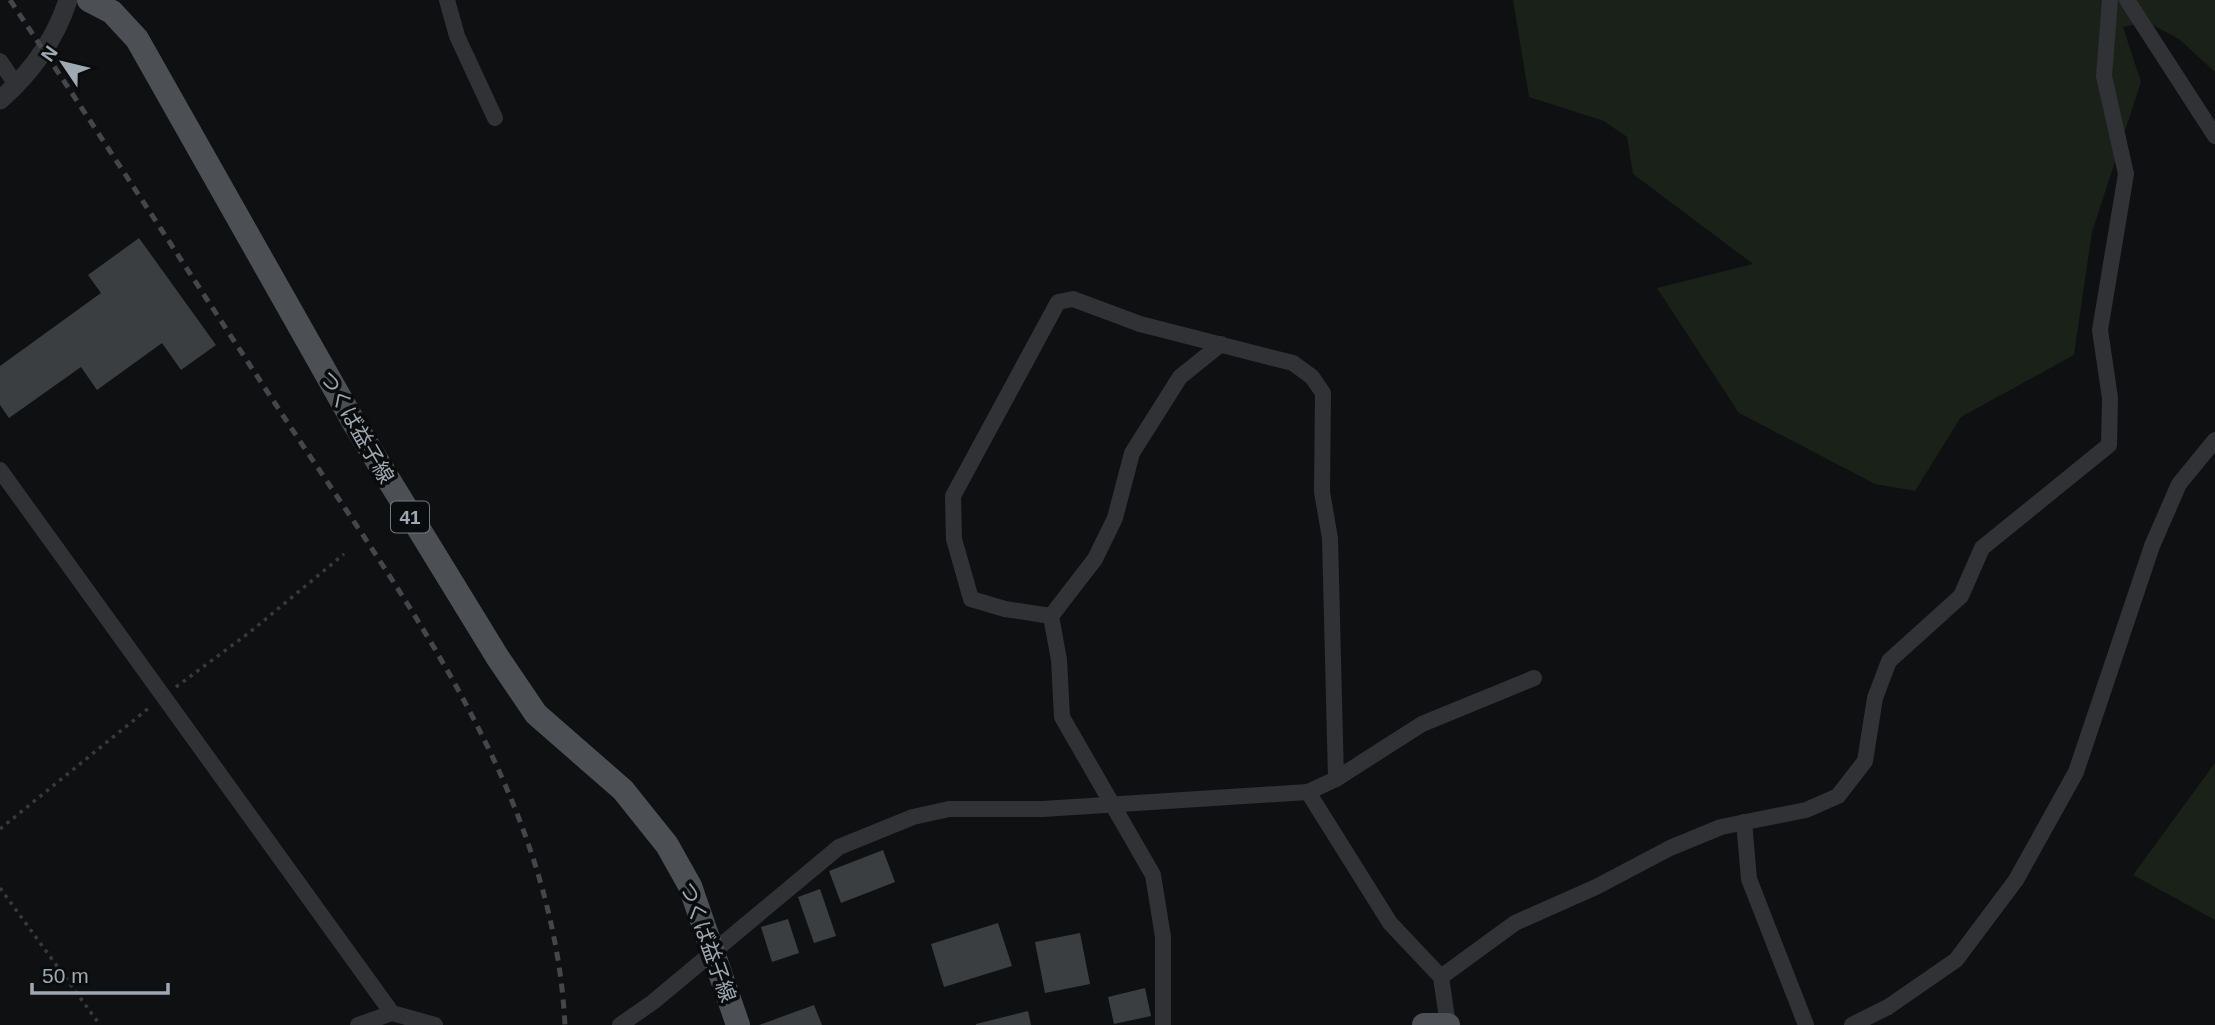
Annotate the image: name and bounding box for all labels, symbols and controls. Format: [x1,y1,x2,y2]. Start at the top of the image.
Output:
north arrow [28,28,98,98]
text: N [37,42,62,65]
street label: つくば益子線 [316,367,398,487]
road number: 41 [391,502,429,532]
street label: つくば益子線 [676,879,740,1005]
scale bar [32,951,168,995]
text: 50 m [42,964,89,987]

